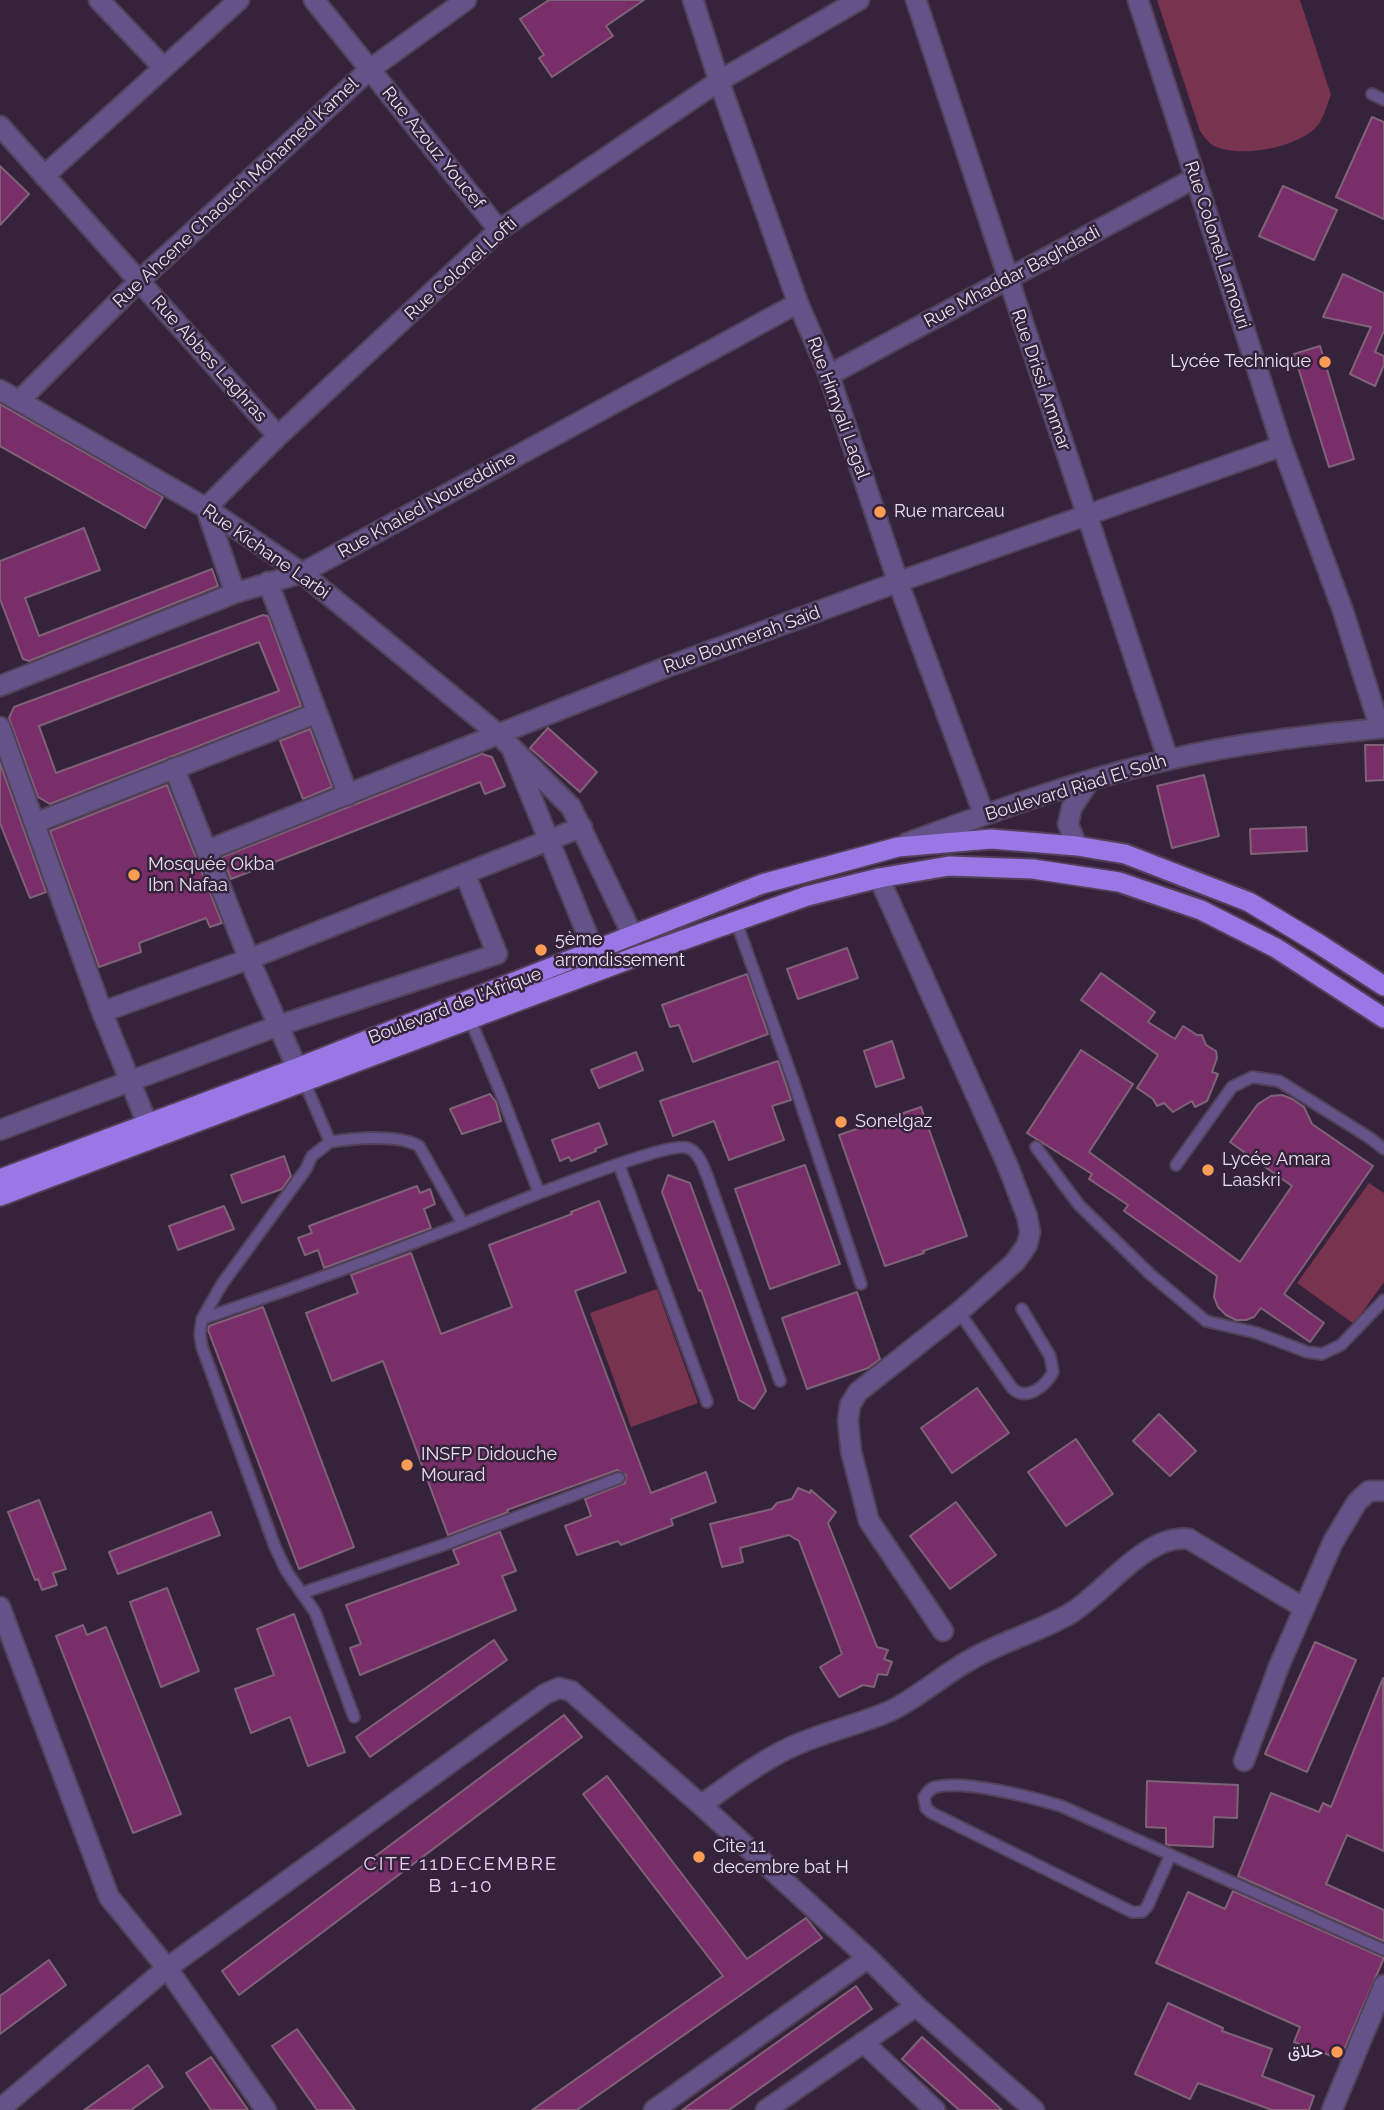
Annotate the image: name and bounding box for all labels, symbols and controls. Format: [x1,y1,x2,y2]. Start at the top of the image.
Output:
street label: Rue Ahcene Chaouch Mohamed Kamel [109,73,363,313]
street label: Rue Azouz Youcef [377,83,489,213]
street label: Rue Colonel Lamouri [1180,158,1254,332]
street label: Rue Colonel Lofti [400,213,522,325]
street label: Rue Mhaddar Baghdadi [920,221,1104,333]
street label: Rue Abbes Laghras [147,291,271,427]
street label: Rue Drissi Ammar [1007,307,1075,453]
street label: Rue Himyali Lagal [802,334,874,482]
place label: Lycée Technique [1170,351,1311,373]
marker: Lycée Technique [1317,354,1333,370]
street label: Rue Khaled Noureddine [334,447,520,563]
street label: Rue Kichane Larbi [198,500,334,604]
place label: Rue marceau [894,501,1005,523]
marker: Rue marceau [872,504,888,520]
street label: Rue Boumerah Saïd [661,602,823,678]
street label: Boulevard Riad El Solh [983,750,1169,826]
place label: Mosquée Okba Ibn Nafaa [148,854,275,896]
marker: Mosquée Okba Ibn Nafaa [126,867,142,883]
place label: 5ème arrondissement [555,929,685,972]
marker: 5ème arrondissement [533,942,549,958]
street label: Boulevard de l'Afrique [366,963,544,1049]
place label: Sonelgaz [855,1111,932,1133]
marker: Sonelgaz [833,1114,849,1130]
place label: Lycée Amara Laaskri [1222,1149,1331,1192]
marker: Lycée Amara Laaskri [1200,1162,1216,1178]
place label: INSFP Didouche Mourad [421,1444,557,1486]
marker: INSFP Didouche Mourad [399,1457,415,1473]
place label: Cite 11 decembre bat H [713,1836,849,1878]
marker: Cite 11 decembre bat H [691,1849,707,1865]
district label: CITE 11DECEMBRE B 1-10 [365,1853,557,1897]
place label: حلاق [1288,2041,1323,2063]
marker: حلاق [1329,2044,1345,2060]

